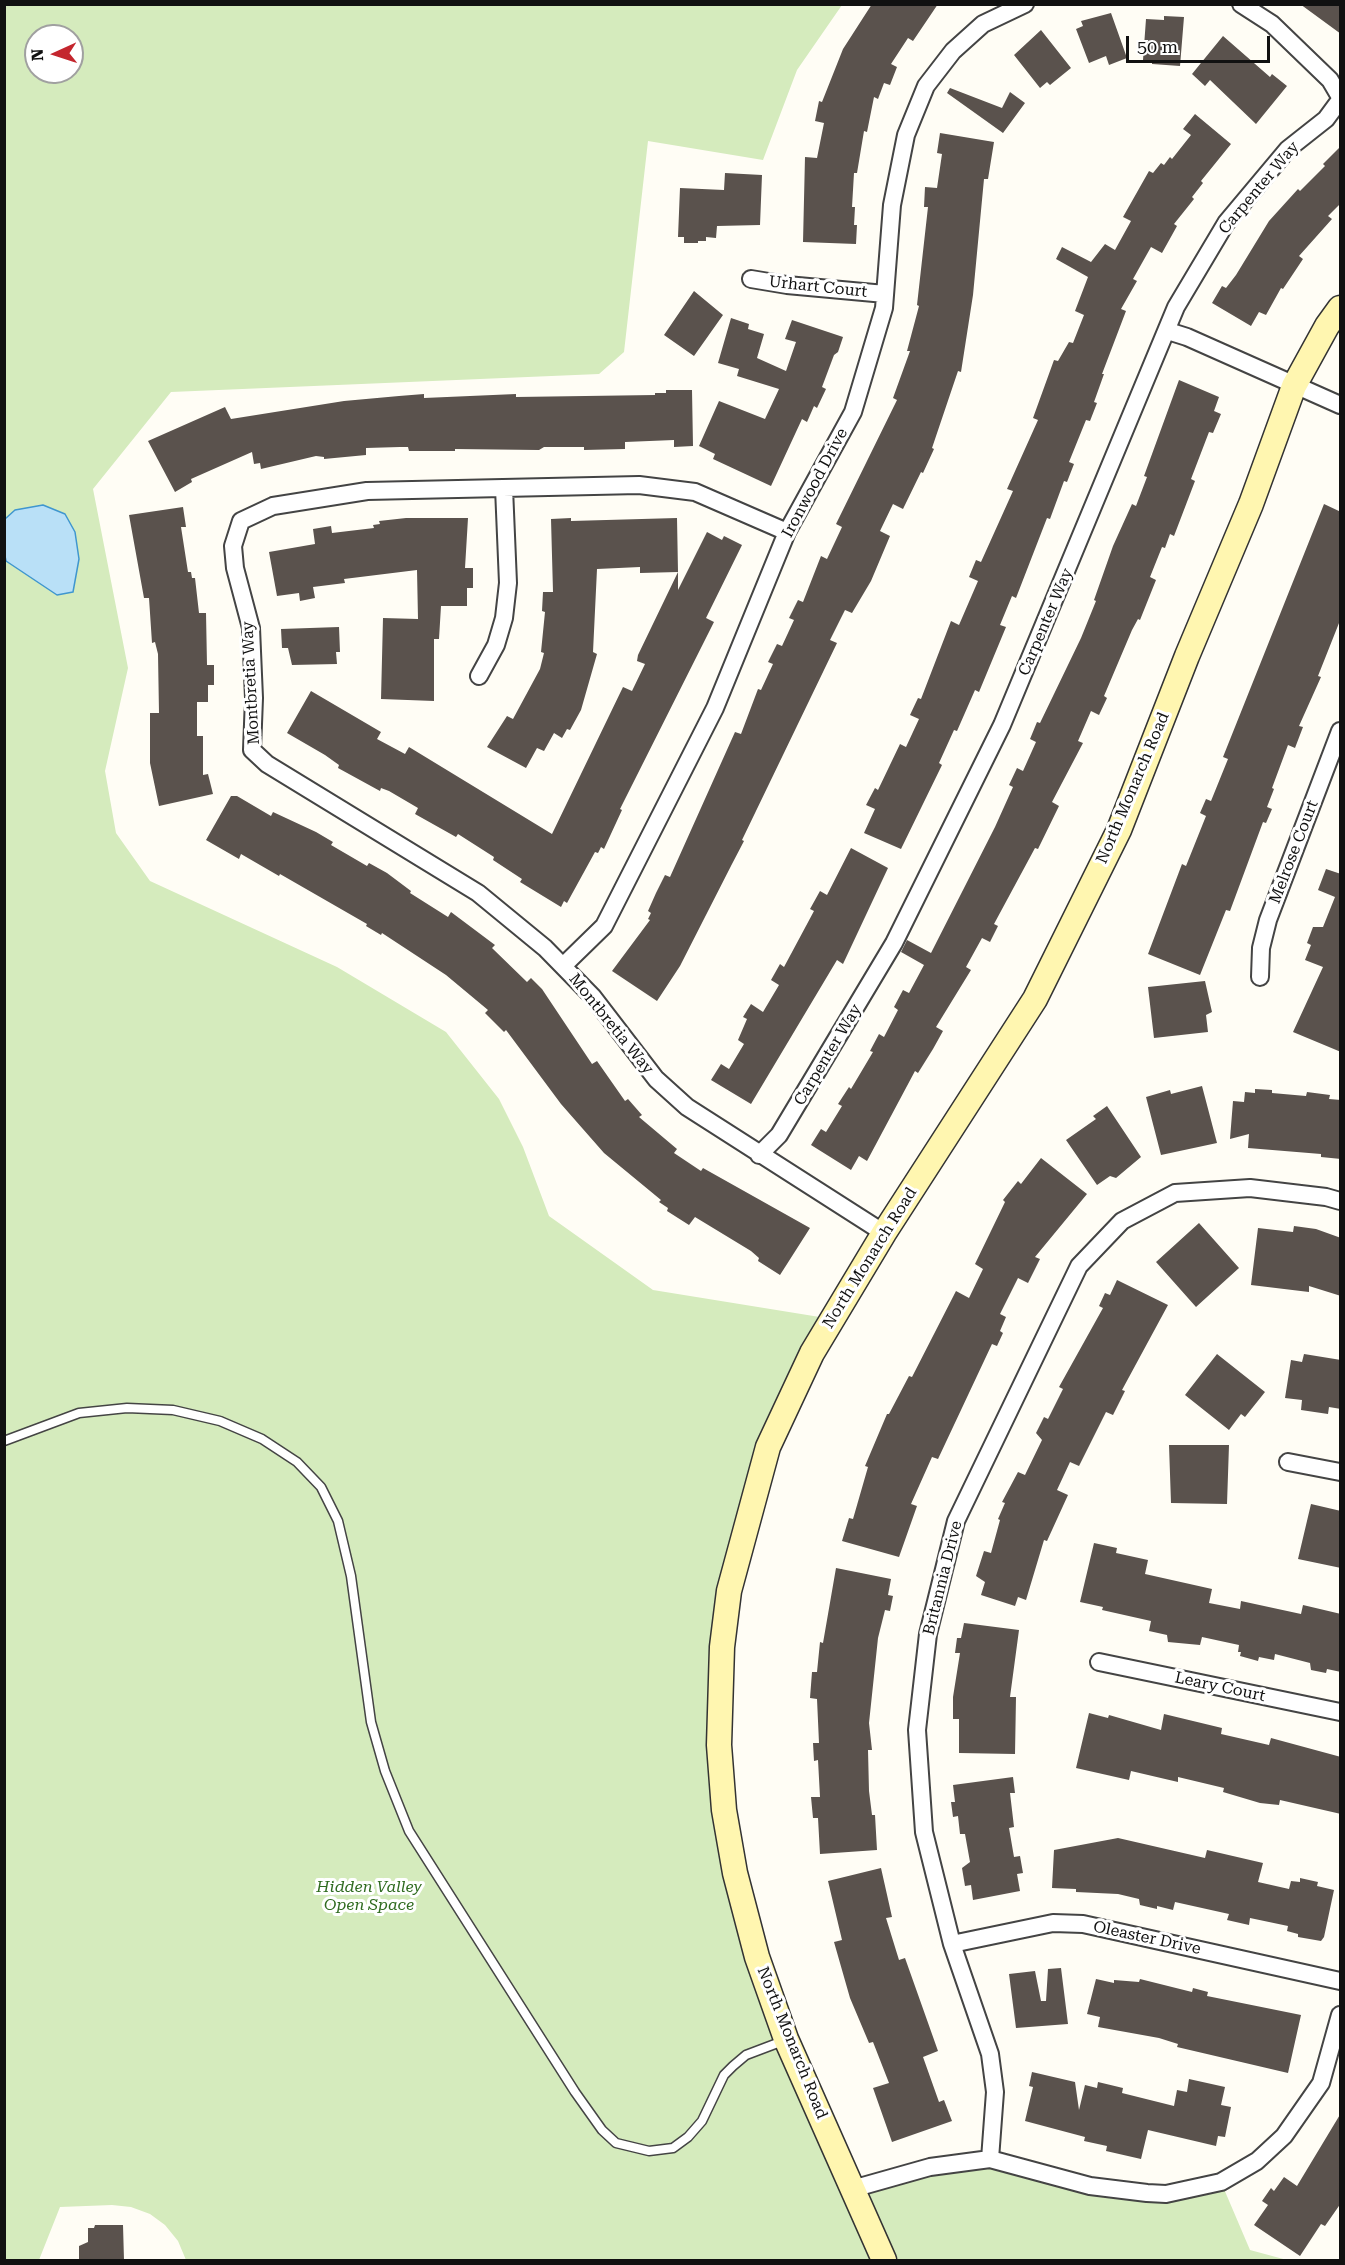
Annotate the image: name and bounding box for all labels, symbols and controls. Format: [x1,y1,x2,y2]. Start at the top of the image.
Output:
north arrow [24,24,84,84]
scale bar [1129,24,1273,62]
text: 50 m [1137,36,1178,57]
text: N [28,48,47,62]
street label: Carpenter Way [1215,138,1303,238]
street label: Urhart Court [768,272,868,302]
street label: Ironwood Drive [778,425,852,541]
street label: Carpenter Way [1015,565,1077,679]
street label: Montbretia Way [238,621,264,745]
street label: North Monarch Road [1092,709,1174,867]
street label: Melrose Court [1265,797,1323,907]
street label: Montbretia Way [565,970,657,1078]
street label: Carpenter Way [790,1001,866,1109]
street label: North Monarch Road [819,1184,921,1332]
street label: Britannia Drive [920,1519,966,1637]
street label: Leary Court [1173,1668,1267,1706]
park label: Hidden Valley Open Space [316,1877,422,1915]
street label: Oleaster Drive [1091,1917,1203,1959]
street label: North Monarch Road [753,1964,831,2122]

